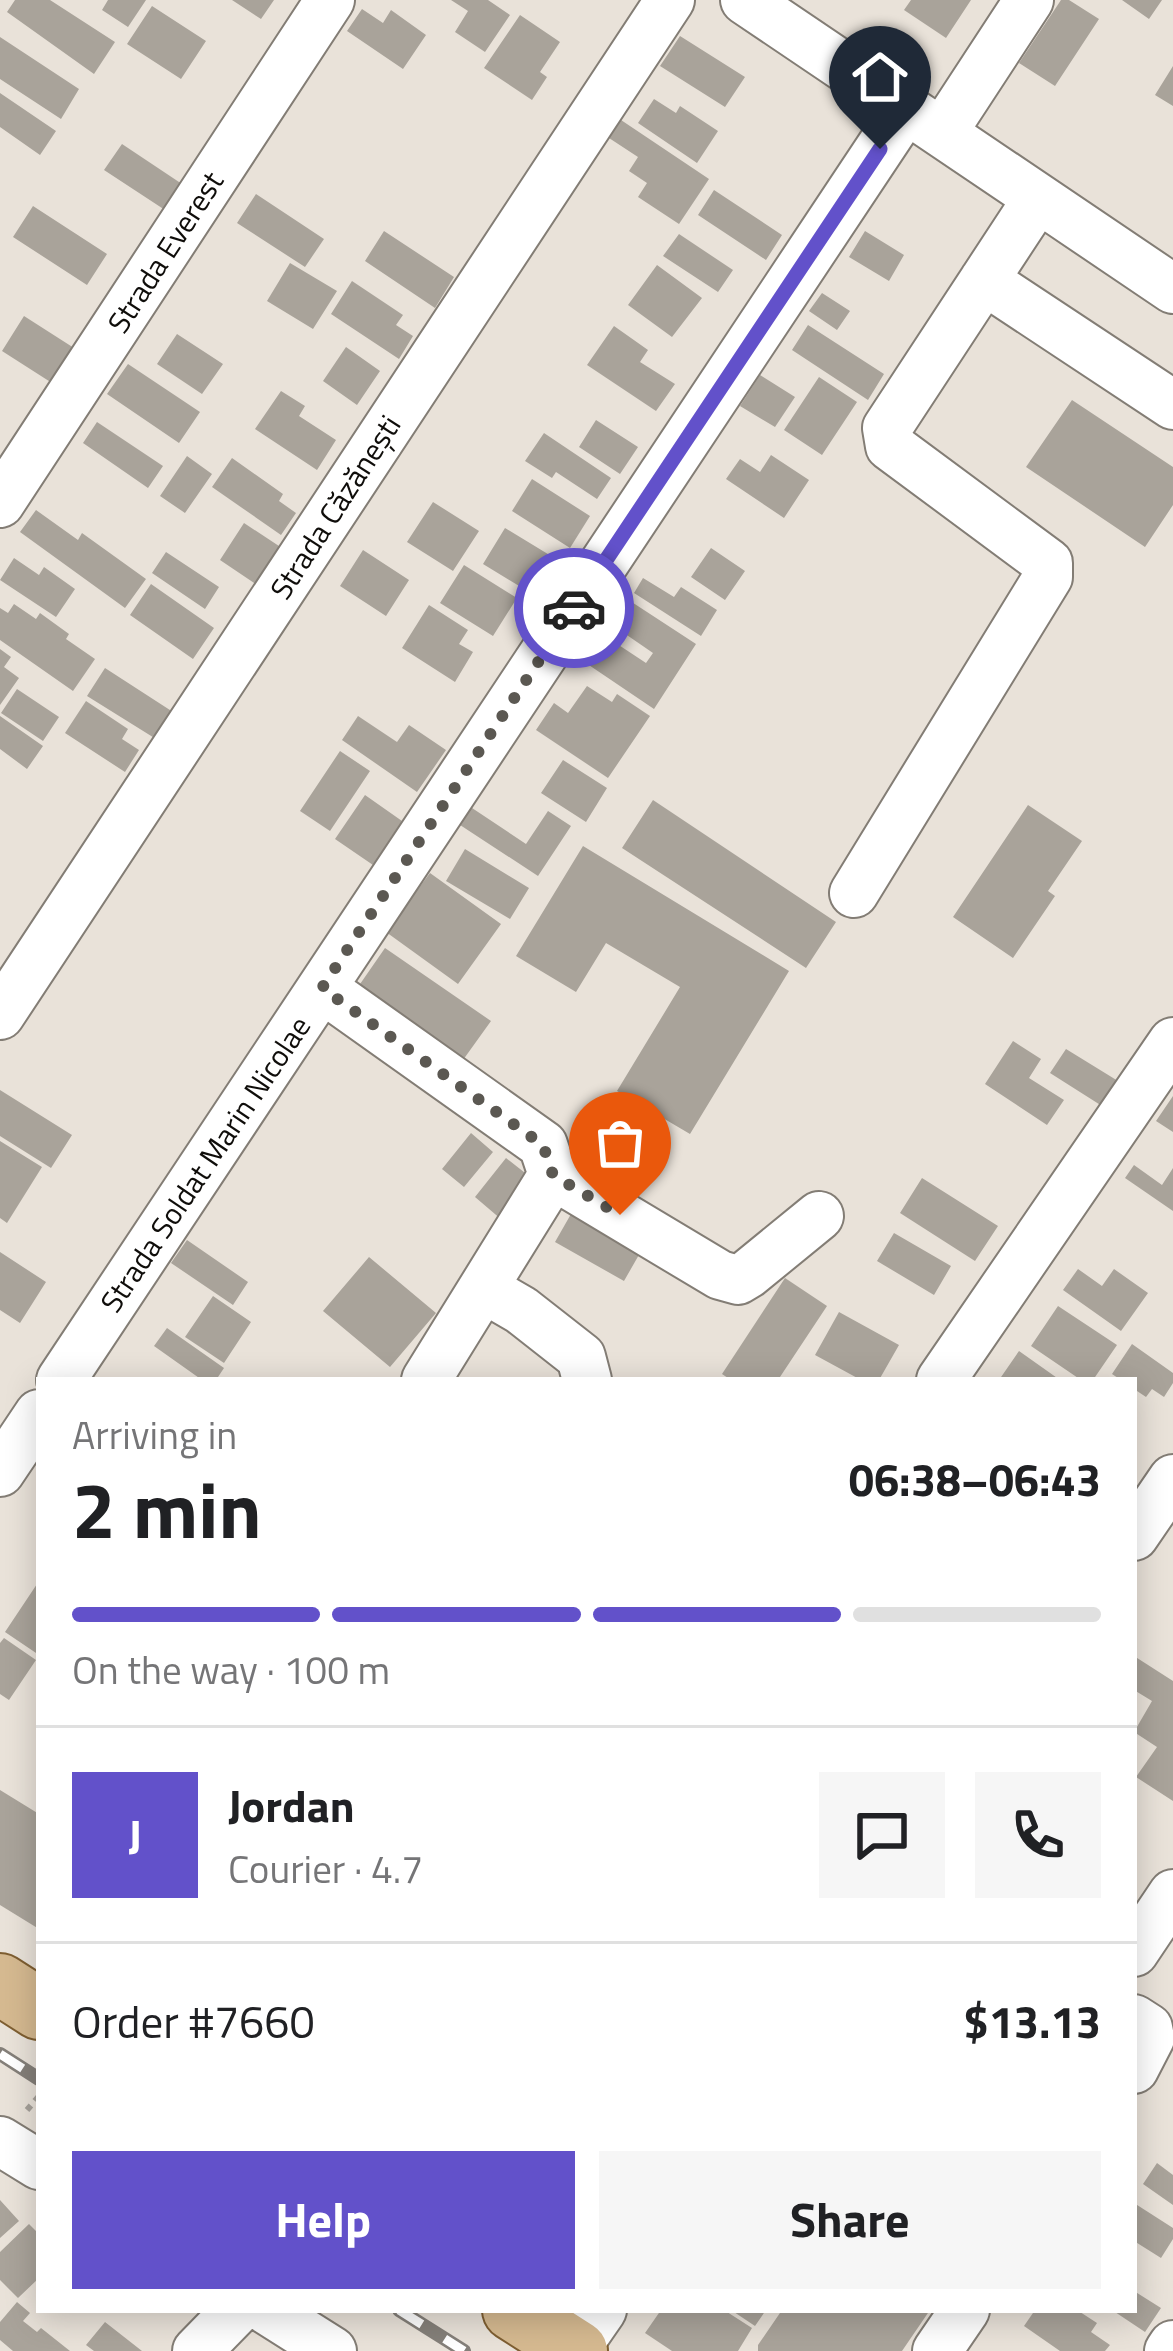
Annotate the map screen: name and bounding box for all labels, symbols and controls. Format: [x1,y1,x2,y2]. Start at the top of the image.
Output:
pin [829,26,931,149]
icon: home [847,44,913,110]
street label: Strada Everest [95,162,235,342]
street label: Strada Căzănești [258,406,412,608]
courier [514,548,634,668]
icon: car [541,575,607,641]
street label: Strada Soldat Marin Nicolae [88,1006,322,1322]
pin [569,1092,671,1215]
icon: bag [587,1110,653,1176]
text: Arriving in [72,1405,237,1464]
text: 06:38–06:43 [849,1445,1101,1513]
text: 2 min [72,1450,262,1568]
text: On the way · 100 m [72,1640,390,1699]
text: Jordan [228,1771,355,1839]
button: chat [819,1772,945,1898]
button: phone [975,1772,1101,1898]
text: J [128,1801,142,1869]
text: Courier · 4.7 [228,1839,423,1898]
text: Order #7660 [72,1987,315,2055]
text: $13.13 [963,1987,1101,2055]
button: Help [72,2151,575,2289]
button: Share [599,2151,1101,2289]

